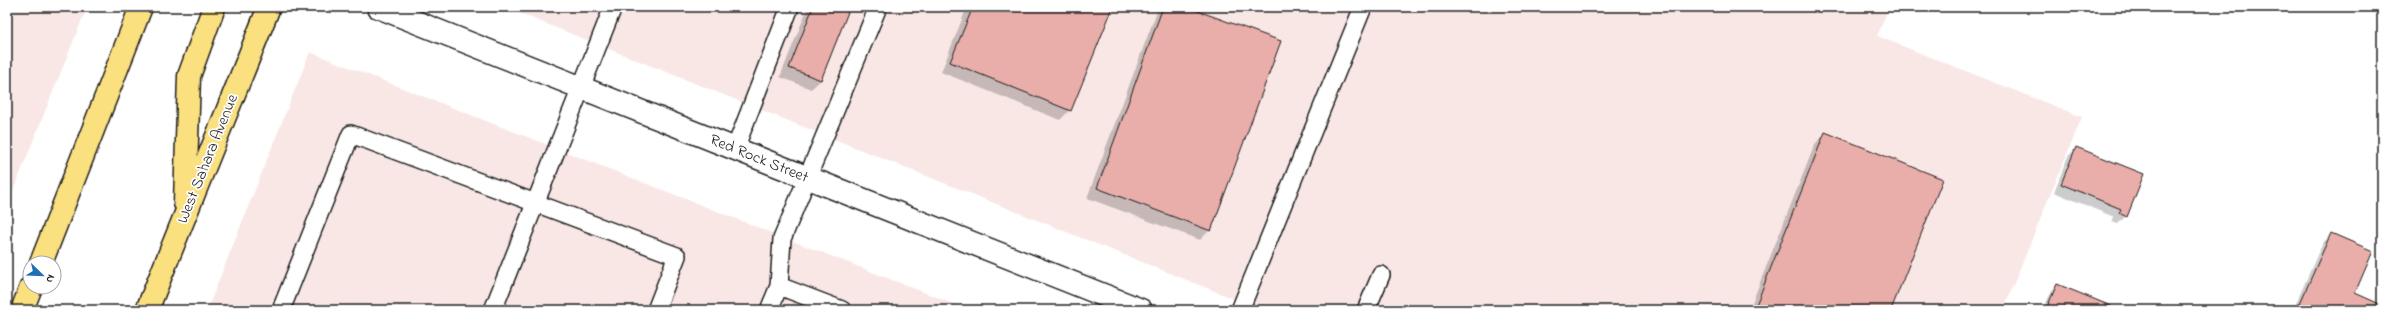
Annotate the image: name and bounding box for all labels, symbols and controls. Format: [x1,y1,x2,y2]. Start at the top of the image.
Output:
street label: West Sahara Avenue [171,90,245,227]
street label: Red Rock Street [706,128,813,190]
north arrow [22,255,62,295]
text: N [41,272,59,285]

